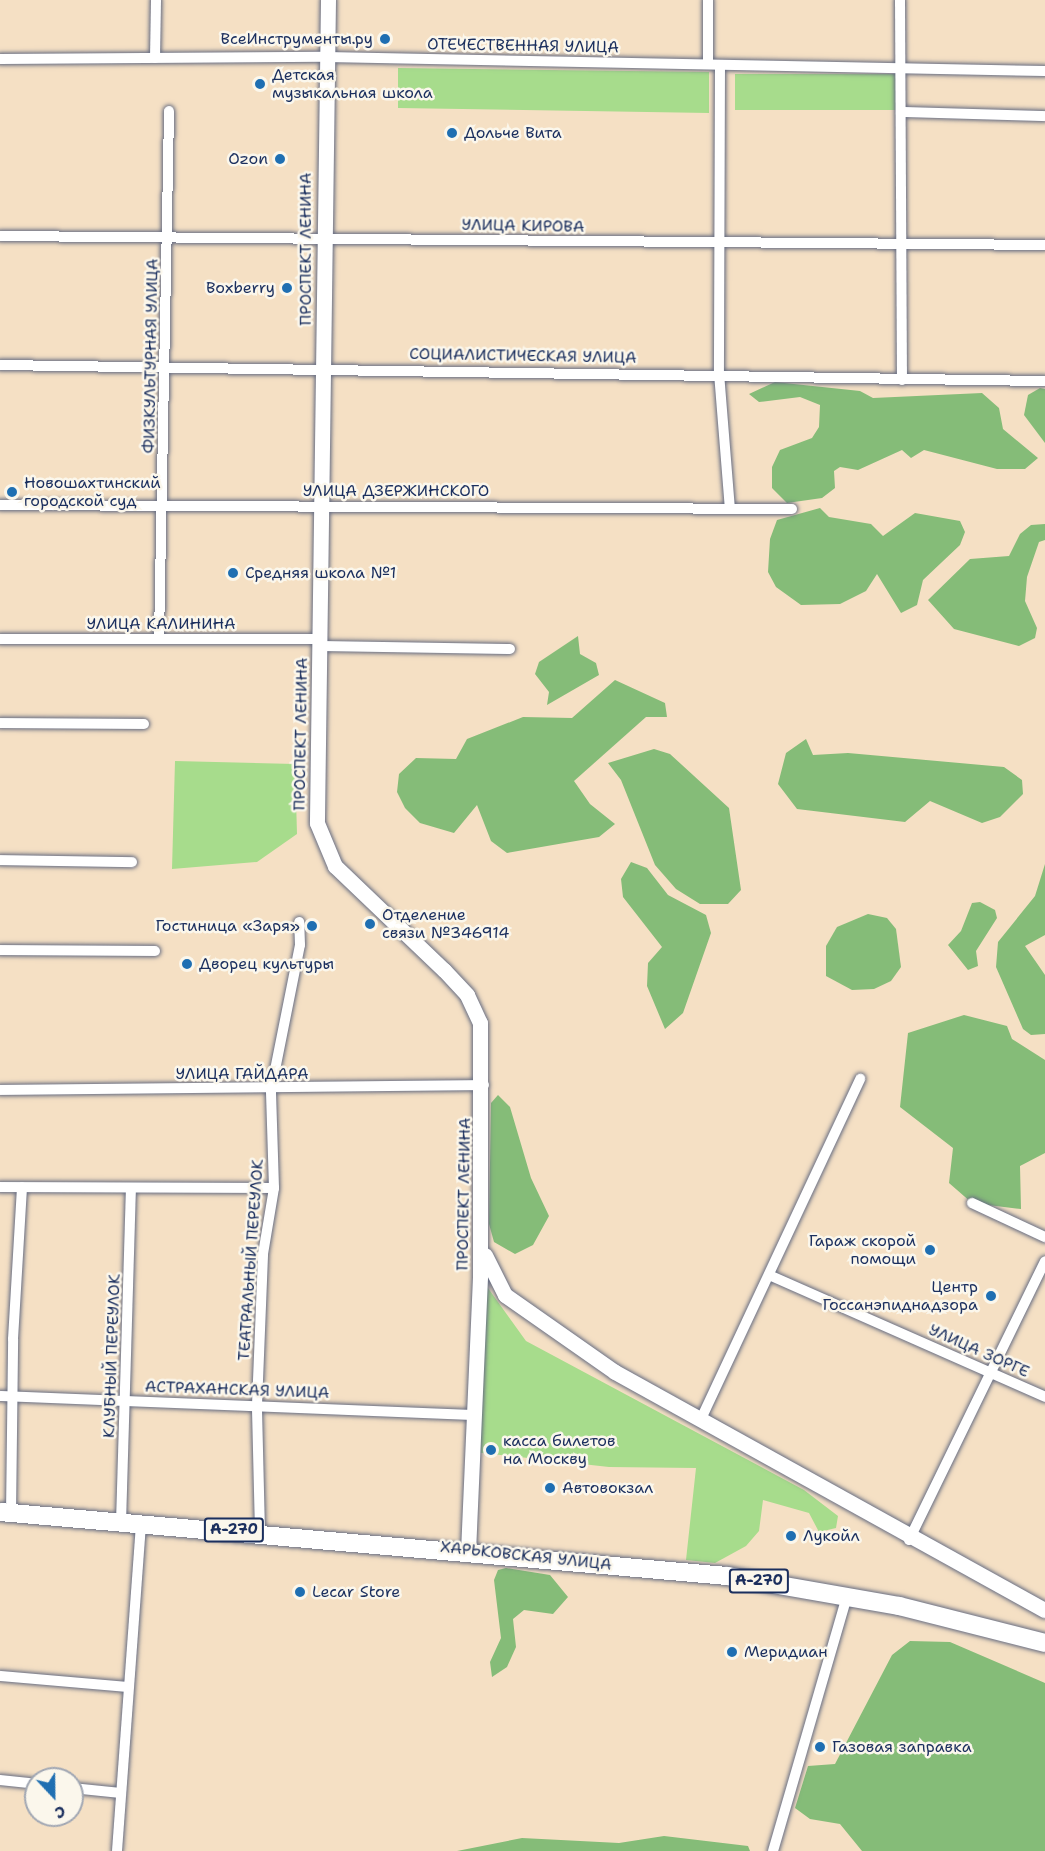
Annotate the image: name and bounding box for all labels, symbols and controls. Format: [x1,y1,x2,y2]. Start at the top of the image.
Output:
place label: ВсеИнструменты.ру [221,29,373,49]
marker: ВсеИнструменты.ру [378,32,392,46]
street label: ОТЕЧЕСТВЕННАЯ УЛИЦА [427,35,619,57]
place label: Детская музыкальная школа [272,65,433,103]
marker: Детская музыкальная школа [253,77,267,91]
place label: Дольче Вита [464,123,562,143]
marker: Дольче Вита [445,126,459,140]
place label: Ozon [228,149,268,169]
marker: Ozon [273,152,287,166]
street label: ПРОСПЕКТ ЛЕНИНА [296,173,316,325]
street label: УЛИЦА КИРОВА [461,215,585,237]
street label: ФИЗКУЛЬТУРНАЯ УЛИЦА [140,258,162,454]
place label: Boxberry [206,278,275,298]
marker: Boxberry [280,281,294,295]
street label: СОЦИАЛИСТИЧЕСКАЯ УЛИЦА [409,344,637,368]
place label: Новошахтинский городской суд [24,473,161,511]
street label: УЛИЦА ДЗЕРЖИНСКОГО [303,481,489,501]
marker: Новошахтинский городской суд [5,485,19,499]
place label: Средняя школа №1 [245,563,396,583]
marker: Средняя школа №1 [226,566,240,580]
street label: УЛИЦА КАЛИНИНА [86,614,236,634]
street label: ПРОСПЕКТ ЛЕНИНА [290,657,312,811]
place label: Отделение связи №346914 [382,905,509,943]
place label: Гостиница «Заря» [155,916,300,936]
marker: Отделение связи №346914 [363,917,377,931]
marker: Гостиница «Заря» [305,919,319,933]
place label: Дворец культуры [199,954,334,974]
marker: Дворец культуры [180,957,194,971]
street label: УЛИЦА ГАЙДАРА [175,1064,309,1084]
street label: ПРОСПЕКТ ЛЕНИНА [453,1117,475,1271]
street label: ТЕАТРАЛЬНЫЙ ПЕРЕУЛОК [234,1159,268,1361]
place label: Гараж скорой помощи [809,1231,916,1269]
marker: Гараж скорой помощи [921,1241,939,1259]
street label: КЛУБНЫЙ ПЕРЕУЛОК [100,1274,124,1438]
place label: Центр Госсанэпиднадзора [823,1277,978,1315]
marker: Центр Госсанэпиднадзора [982,1287,1000,1305]
street label: УЛИЦА ЗОРГЕ [926,1320,1032,1382]
street label: АСТРАХАНСКАЯ УЛИЦА [144,1377,330,1403]
place label: касса билетов на Москву [503,1431,616,1469]
marker: касса билетов на Москву [484,1443,498,1457]
place label: Автовокзал [562,1478,653,1498]
marker: Автовокзал [543,1481,557,1495]
road number: А-270 [202,1518,266,1542]
place label: Лукойл [803,1526,860,1546]
marker: Лукойл [784,1529,798,1543]
street label: ХАРЬКОВСКАЯ УЛИЦА [439,1537,613,1575]
road number: А-270 [728,1569,790,1593]
place label: Lecar Store [312,1582,400,1602]
marker: Lecar Store [293,1585,307,1599]
place label: Меридиан [744,1642,828,1662]
marker: Меридиан [725,1645,739,1659]
place label: Газовая заправка [832,1737,972,1757]
marker: Газовая заправка [813,1740,827,1754]
north arrow [24,1767,84,1827]
text: С [52,1801,69,1824]

